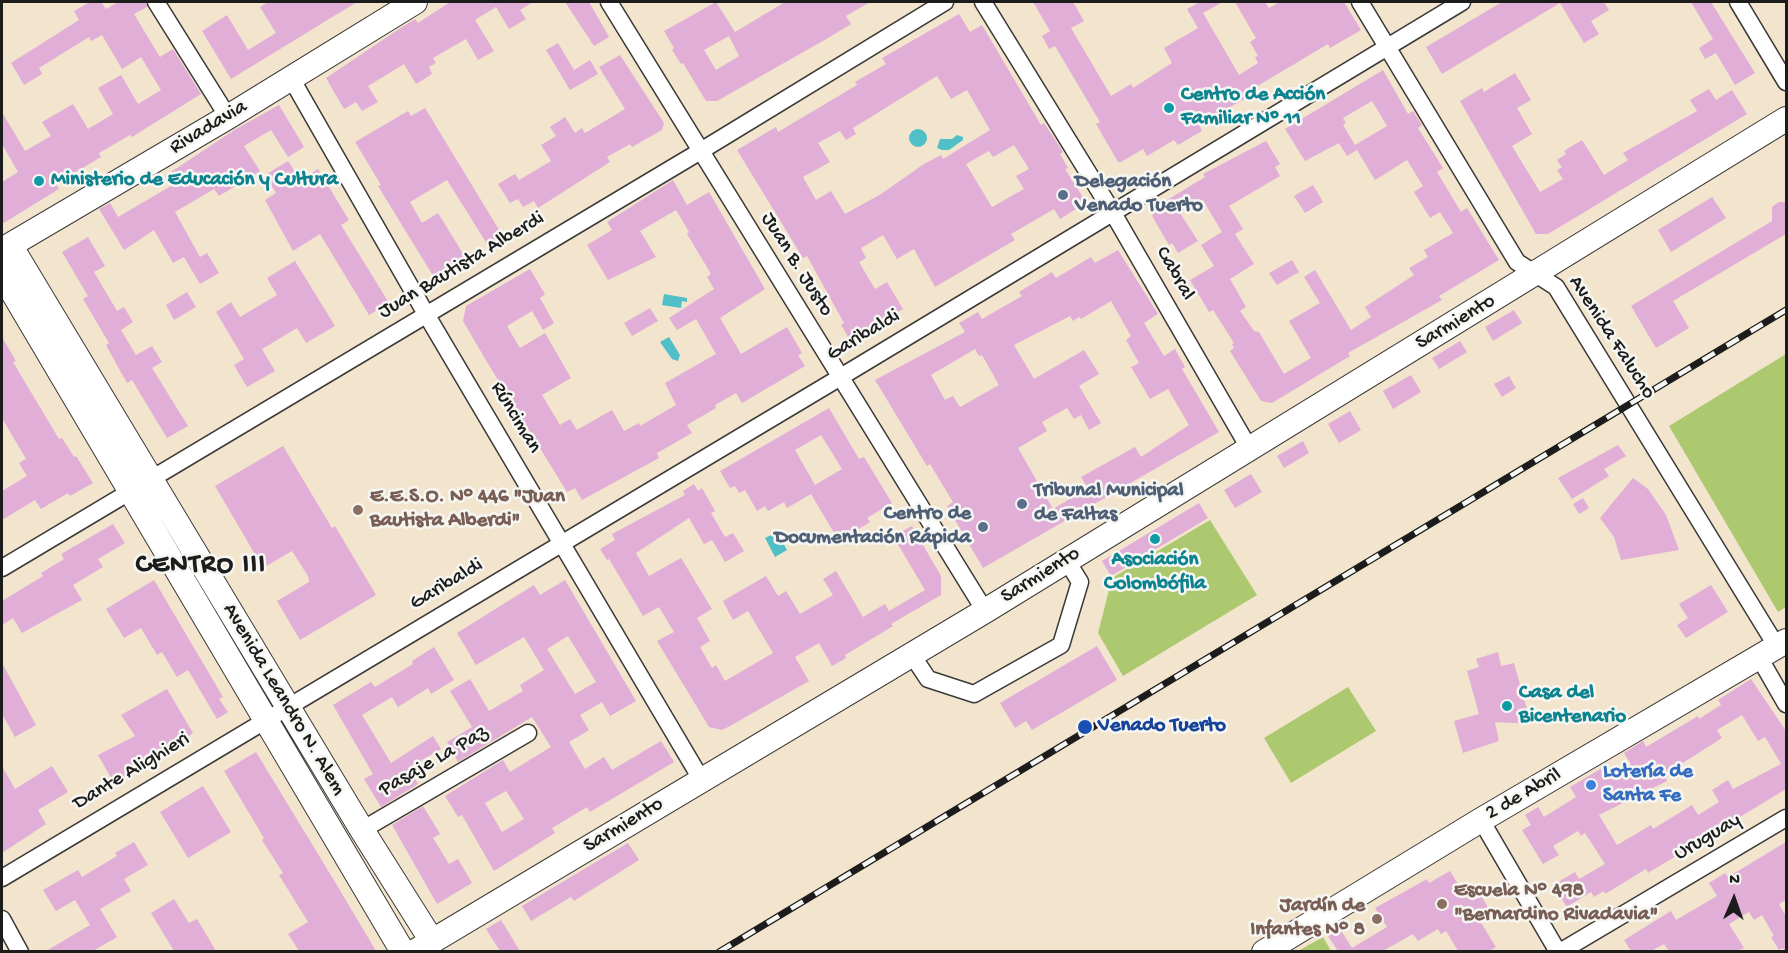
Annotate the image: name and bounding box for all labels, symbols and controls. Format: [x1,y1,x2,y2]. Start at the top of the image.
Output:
place label: Centro de Acción Familiar Nº 11 [1181,83,1325,133]
street label: Rivadavia [166,95,252,161]
marker: Centro de Acción Familiar Nº 11 [1162,101,1176,115]
place label: Ministerio de Educación y Cultura [51,168,338,194]
place label: Delegación Venado Tuerto [1075,170,1203,220]
marker: Ministerio de Educación y Cultura [32,174,46,188]
marker: Delegación Venado Tuerto [1056,188,1070,202]
street label: Juan Bautista Alberdi [374,206,550,326]
street label: Juan B. Justo [754,208,838,322]
street label: Cabral [1149,243,1199,305]
street label: Avenida Falucho [1562,272,1660,404]
street label: Sarmiento [1412,289,1500,357]
street label: Garibaldi [823,304,905,368]
street label: Rúnciman [484,378,546,458]
place label: Tribunal Municipal de Faltas [1034,479,1184,529]
place label: E.E.S.O. N° 446 "Juan Bautista Alberdi" [370,485,565,535]
marker: Tribunal Municipal de Faltas [1015,497,1029,511]
place label: Centro de Documentación Rápida [774,502,971,552]
marker: E.E.S.O. N° 446 "Juan Bautista Alberdi" [351,503,365,517]
marker: Centro de Documentación Rápida [976,520,990,534]
marker: Asociación Colombófila [1148,532,1162,546]
street label: Sarmiento [997,542,1085,610]
place label: Asociación Colombófila [1104,548,1206,598]
district label: CENTRO III [136,551,266,583]
street label: Garibaldi [406,553,488,617]
street label: Avenida Leandro N. Alem [216,599,350,801]
place label: Casa del Bicentenario [1519,681,1626,731]
marker: Casa del Bicentenario [1500,699,1514,713]
place label: Venado Tuerto [1098,714,1226,740]
marker: Venado Tuerto [1076,718,1094,736]
street label: Pasaje La Paz [375,721,493,803]
street label: Dante Alighieri [69,727,195,817]
place label: Lotería de Santa Fe [1603,760,1693,810]
street label: 2 de Abril [1482,763,1566,827]
marker: Lotería de Santa Fe [1584,778,1598,792]
street label: Sarmiento [580,792,668,860]
street label: Uruguay [1670,808,1746,868]
north arrow [1704,869,1764,929]
text: N [1729,871,1740,890]
place label: Escuela N° 498 "Bernardino Rivadavia" [1454,879,1658,929]
place label: Jardín de Infantes N° 8 [1250,894,1365,944]
marker: Escuela N° 498 "Bernardino Rivadavia" [1435,897,1449,911]
marker: Jardín de Infantes N° 8 [1370,912,1384,926]

